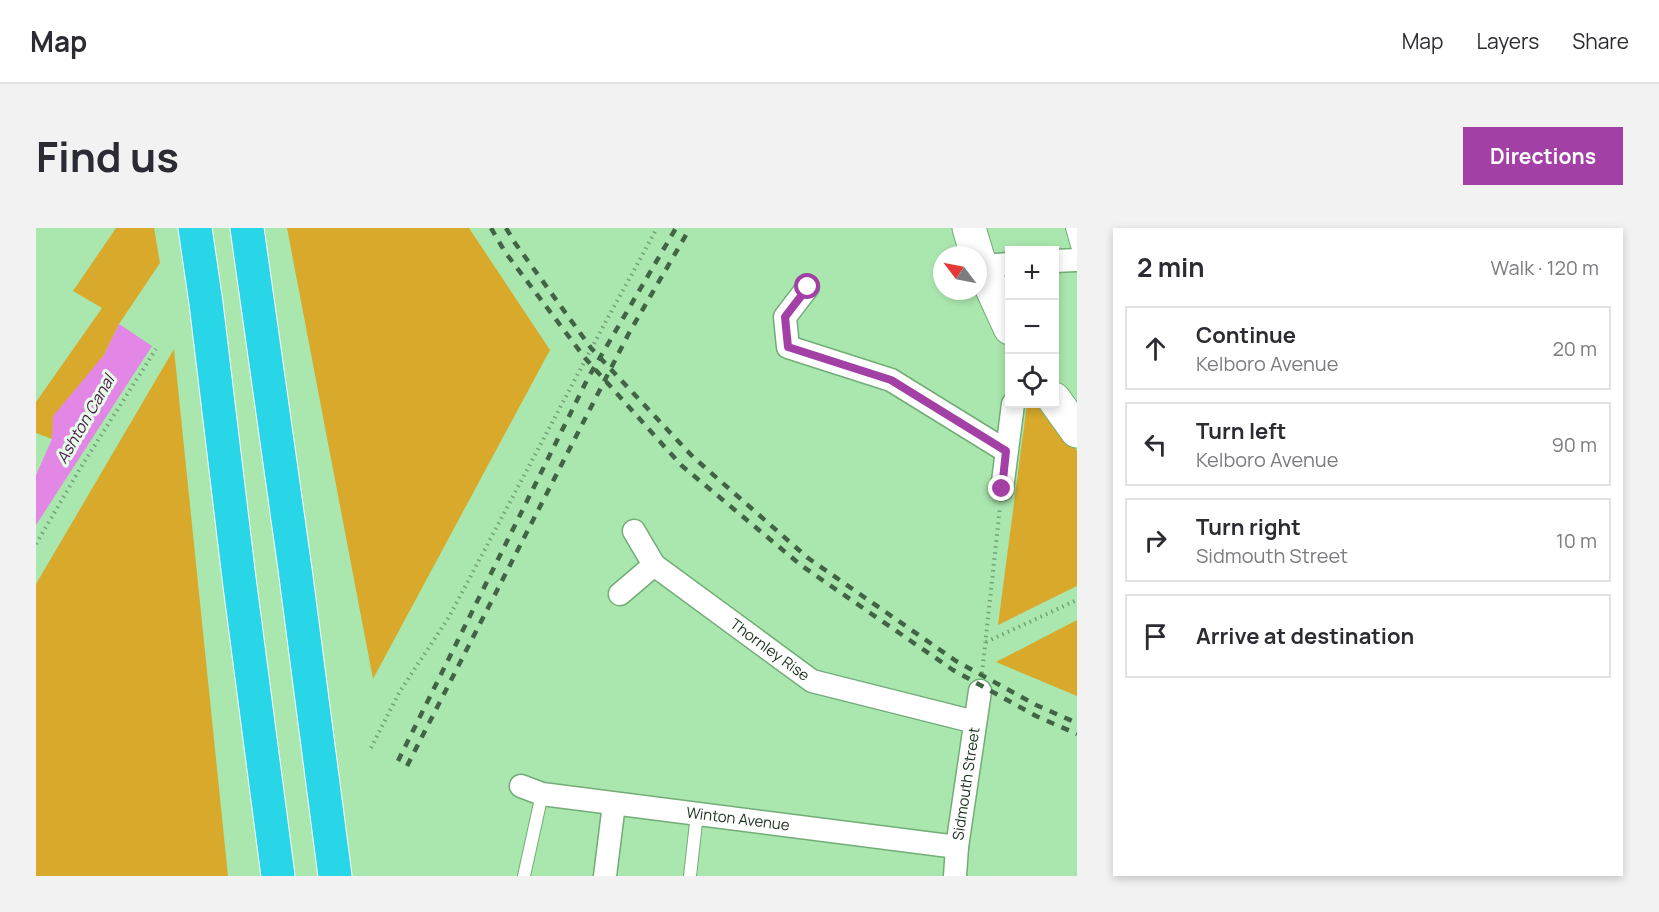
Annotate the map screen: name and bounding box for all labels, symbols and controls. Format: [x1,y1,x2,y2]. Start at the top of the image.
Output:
text: Map [30,22,87,60]
text: Map [1402,27,1443,55]
text: Layers [1476,27,1539,55]
text: Share [1572,27,1629,55]
text: Find us [36,127,179,185]
button: Directions [1463,127,1623,185]
north arrow [933,246,987,300]
map controls [1005,246,1059,408]
button: + [1005,246,1059,300]
text: 2 min [1137,249,1205,285]
text: Walk · 120 m [1491,254,1599,281]
route start [794,273,820,299]
button: − [1005,300,1059,354]
text: Continue [1196,320,1296,350]
icon: ahead [1139,332,1172,365]
text: 20 m [1552,335,1597,362]
text: Kelboro Avenue [1196,350,1338,377]
button: locate [1005,354,1059,408]
water label: Ashton Canal [51,369,120,467]
text: Turn left [1196,416,1286,446]
icon: left [1139,428,1172,461]
text: 90 m [1551,431,1597,458]
text: Kelboro Avenue [1196,446,1338,473]
route end [988,475,1014,501]
text: Turn right [1196,512,1301,542]
icon: right [1139,524,1172,557]
text: 10 m [1556,527,1597,554]
text: Sidmouth Street [1196,542,1348,569]
street label: Thornley Rise [726,613,814,686]
icon: arrive [1139,620,1172,653]
text: Arrive at destination [1196,621,1414,651]
street label: Sidmouth Street [947,726,985,842]
street label: Winton Avenue [685,802,791,836]

